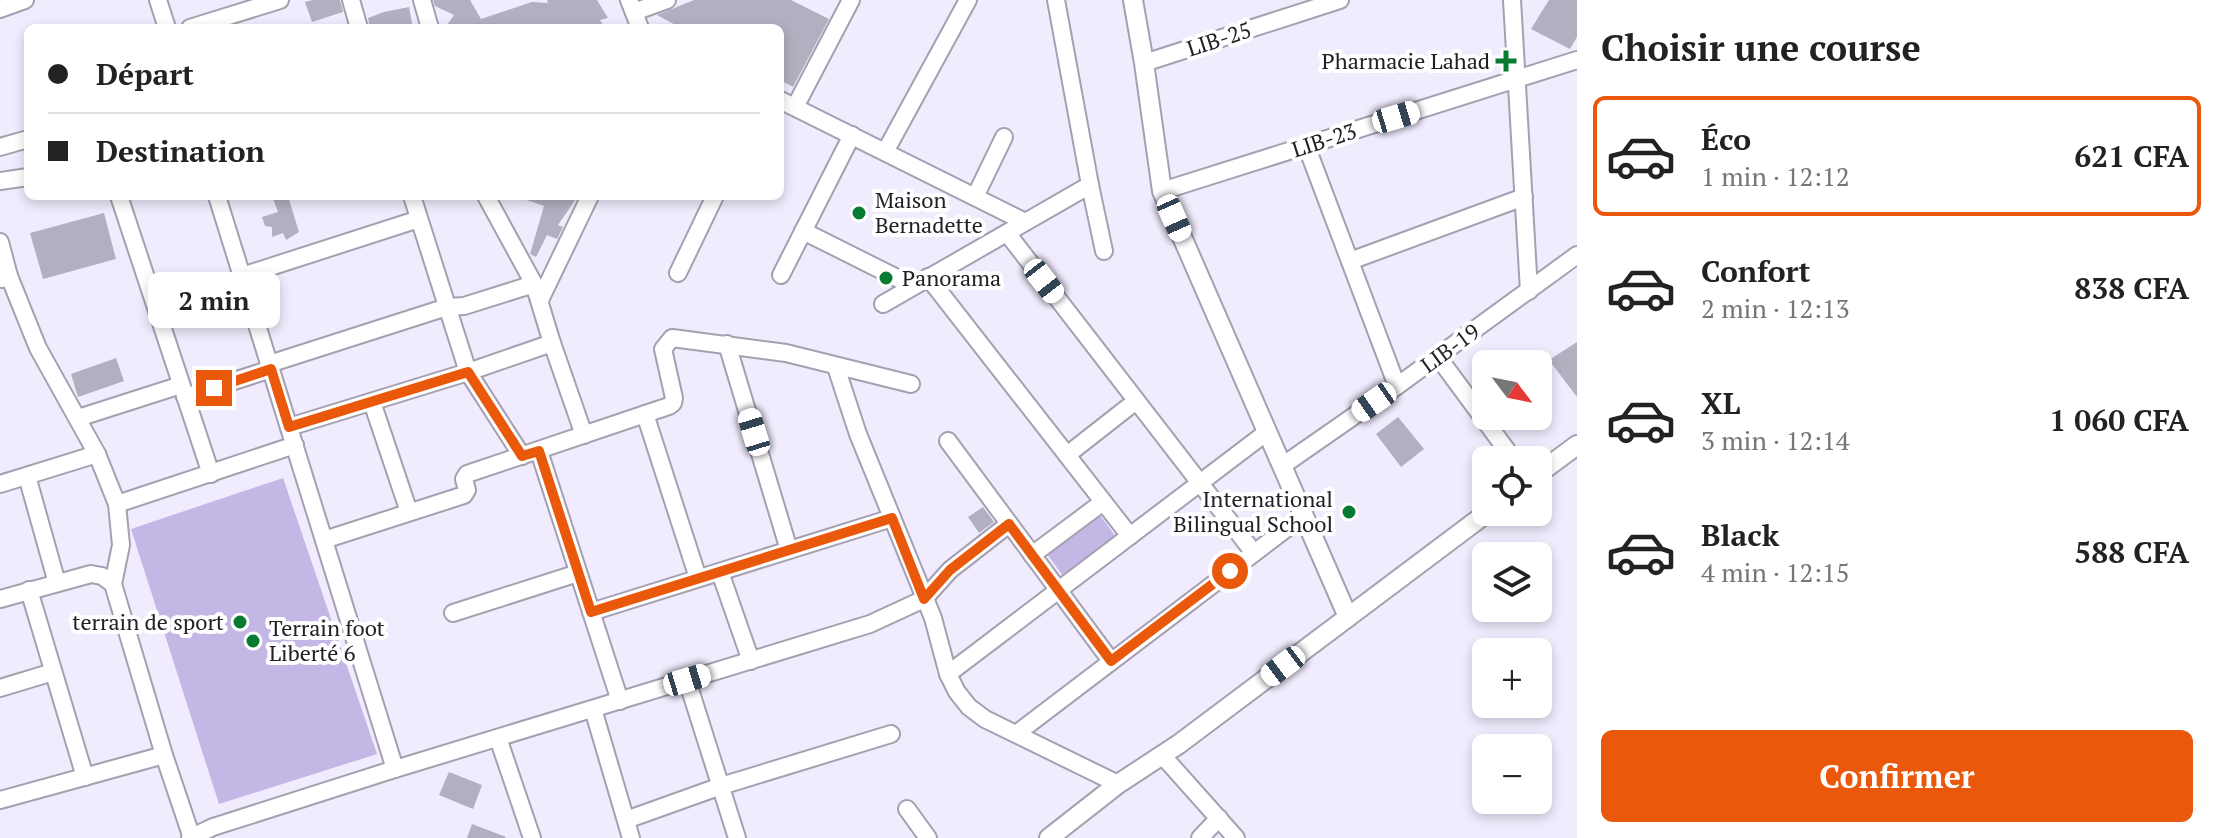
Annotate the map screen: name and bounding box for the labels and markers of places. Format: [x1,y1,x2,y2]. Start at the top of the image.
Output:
place label: Pharmacie Lahad [1322,46,1490,75]
marker: Pharmacie Lahad [1497,52,1515,70]
place label: Maison Bernadette [875,185,983,239]
marker: Maison Bernadette [850,204,868,222]
place label: Panorama [902,263,1001,292]
marker: Panorama [877,269,895,287]
place label: International Bilingual School [1173,484,1333,538]
marker: International Bilingual School [1340,503,1358,521]
place label: terrain de sport [72,607,224,636]
marker: terrain de sport [231,613,249,631]
place label: Terrain foot Liberté 6 [269,613,385,667]
marker: Terrain foot Liberté 6 [244,632,262,650]

